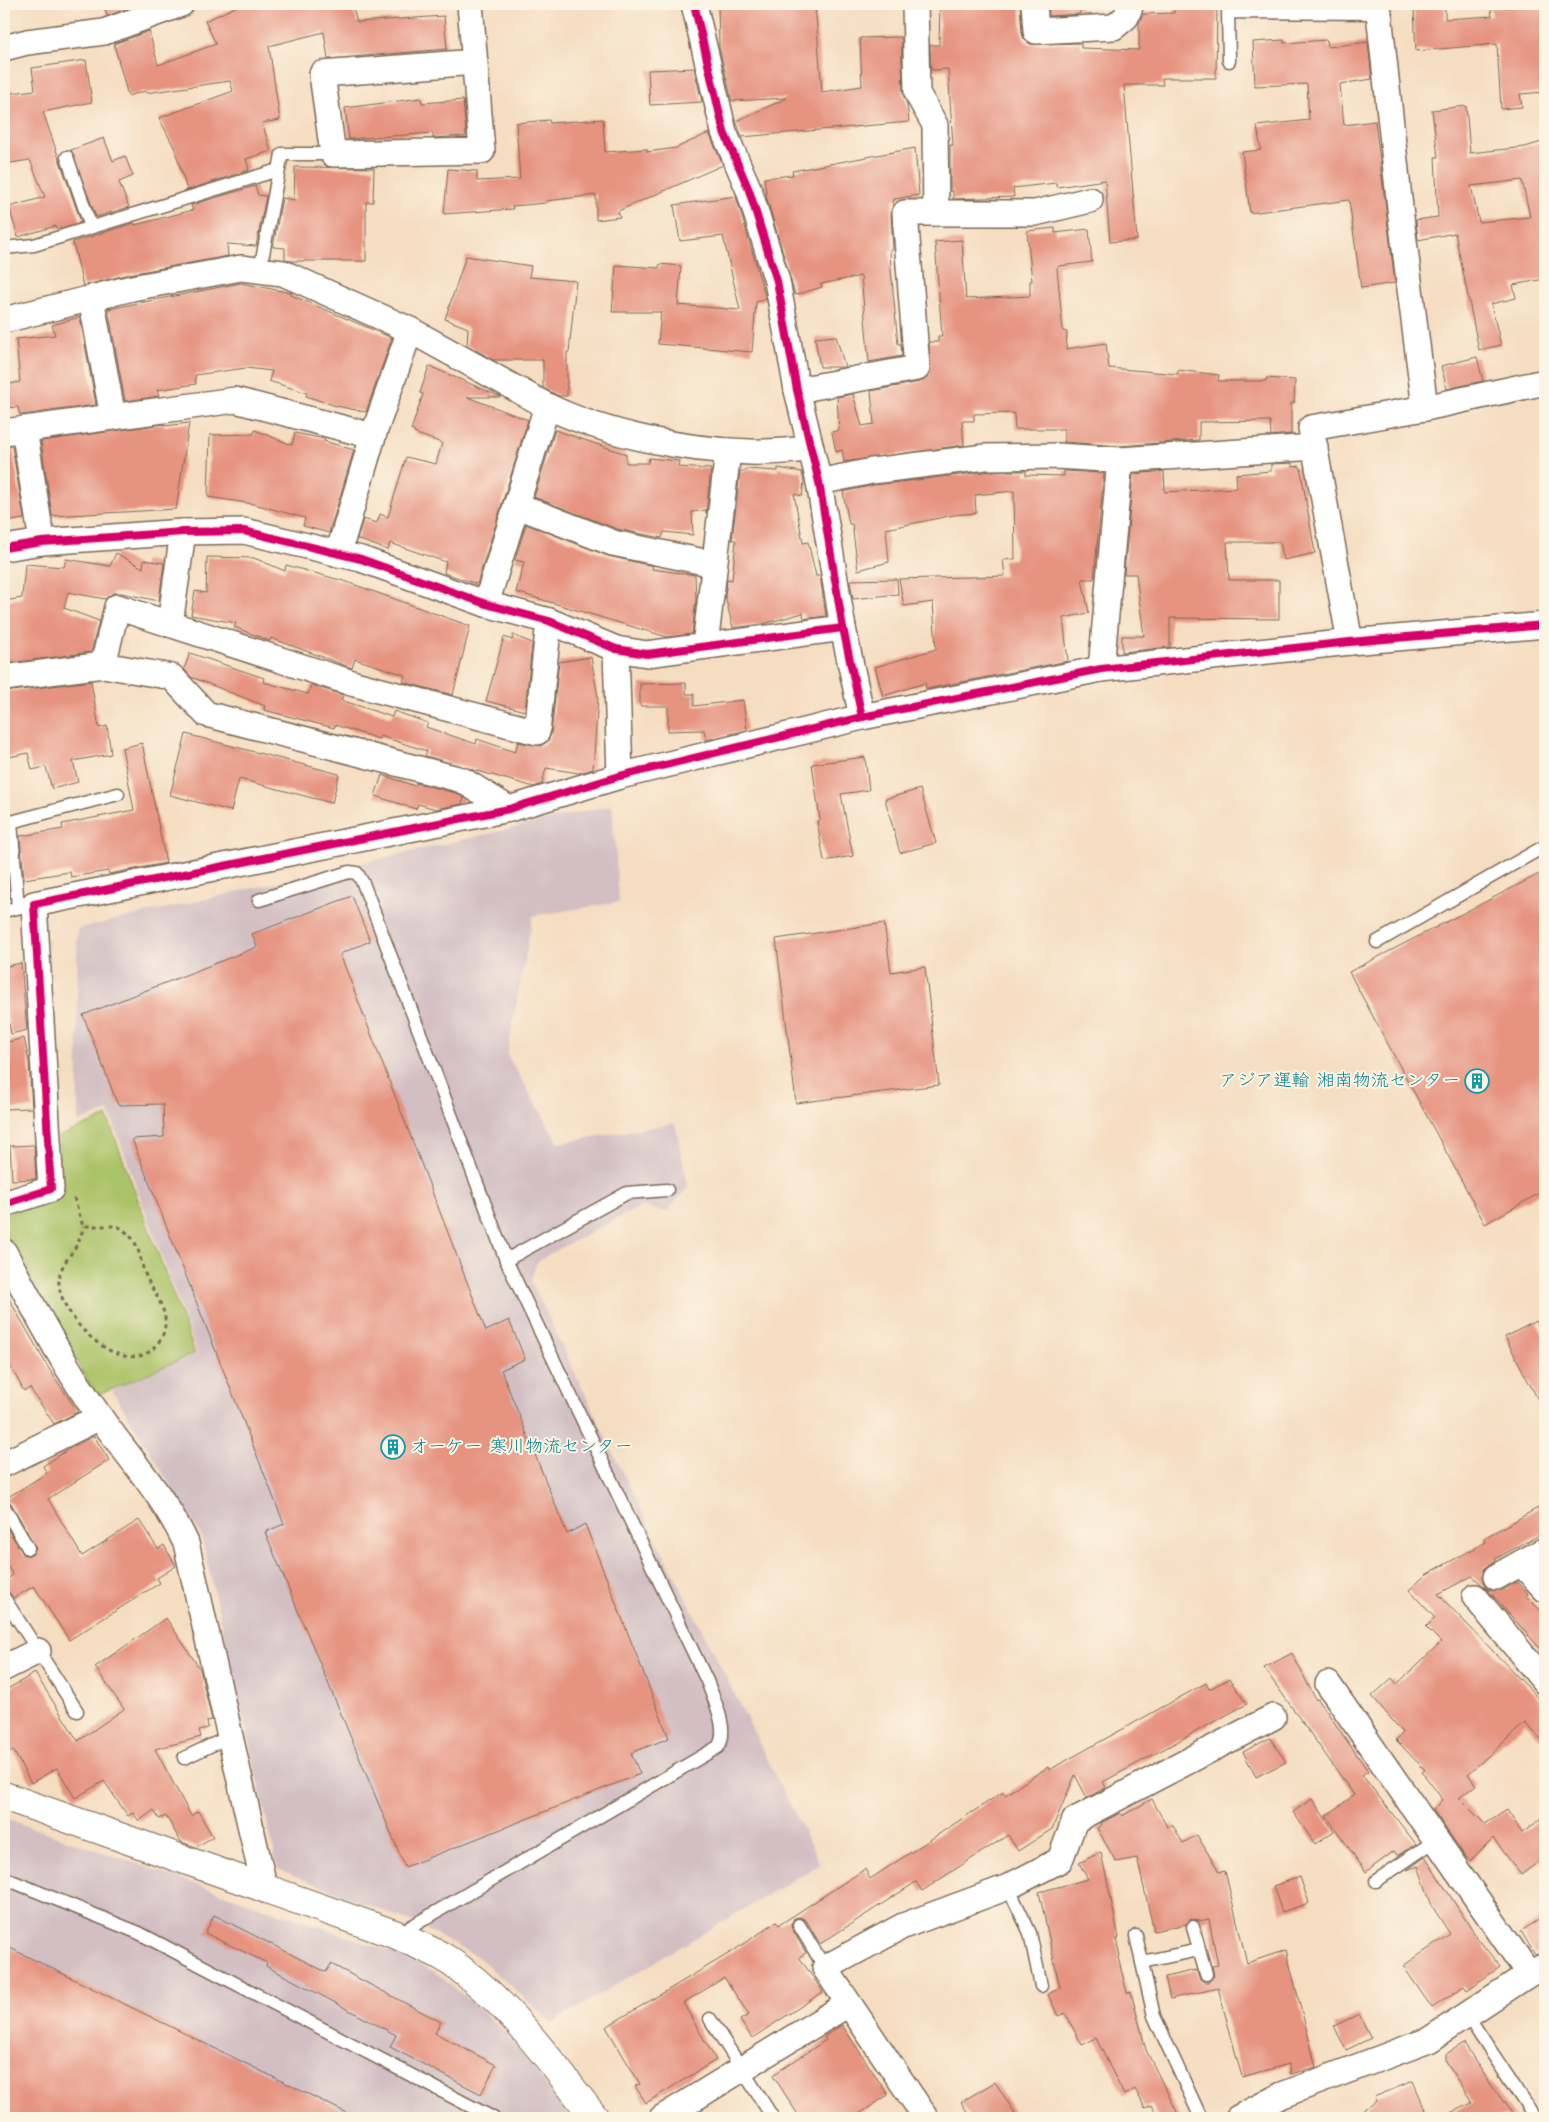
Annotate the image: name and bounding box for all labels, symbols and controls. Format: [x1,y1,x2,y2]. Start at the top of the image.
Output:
place label: アジア運輸 湘南物流センター [1219,1067,1460,1096]
building icon: アジア運輸 湘南物流センター [1464,1068,1490,1094]
place label: オーケー 寒川物流センター [410,1433,633,1462]
building icon: オーケー 寒川物流センター [380,1434,406,1460]

